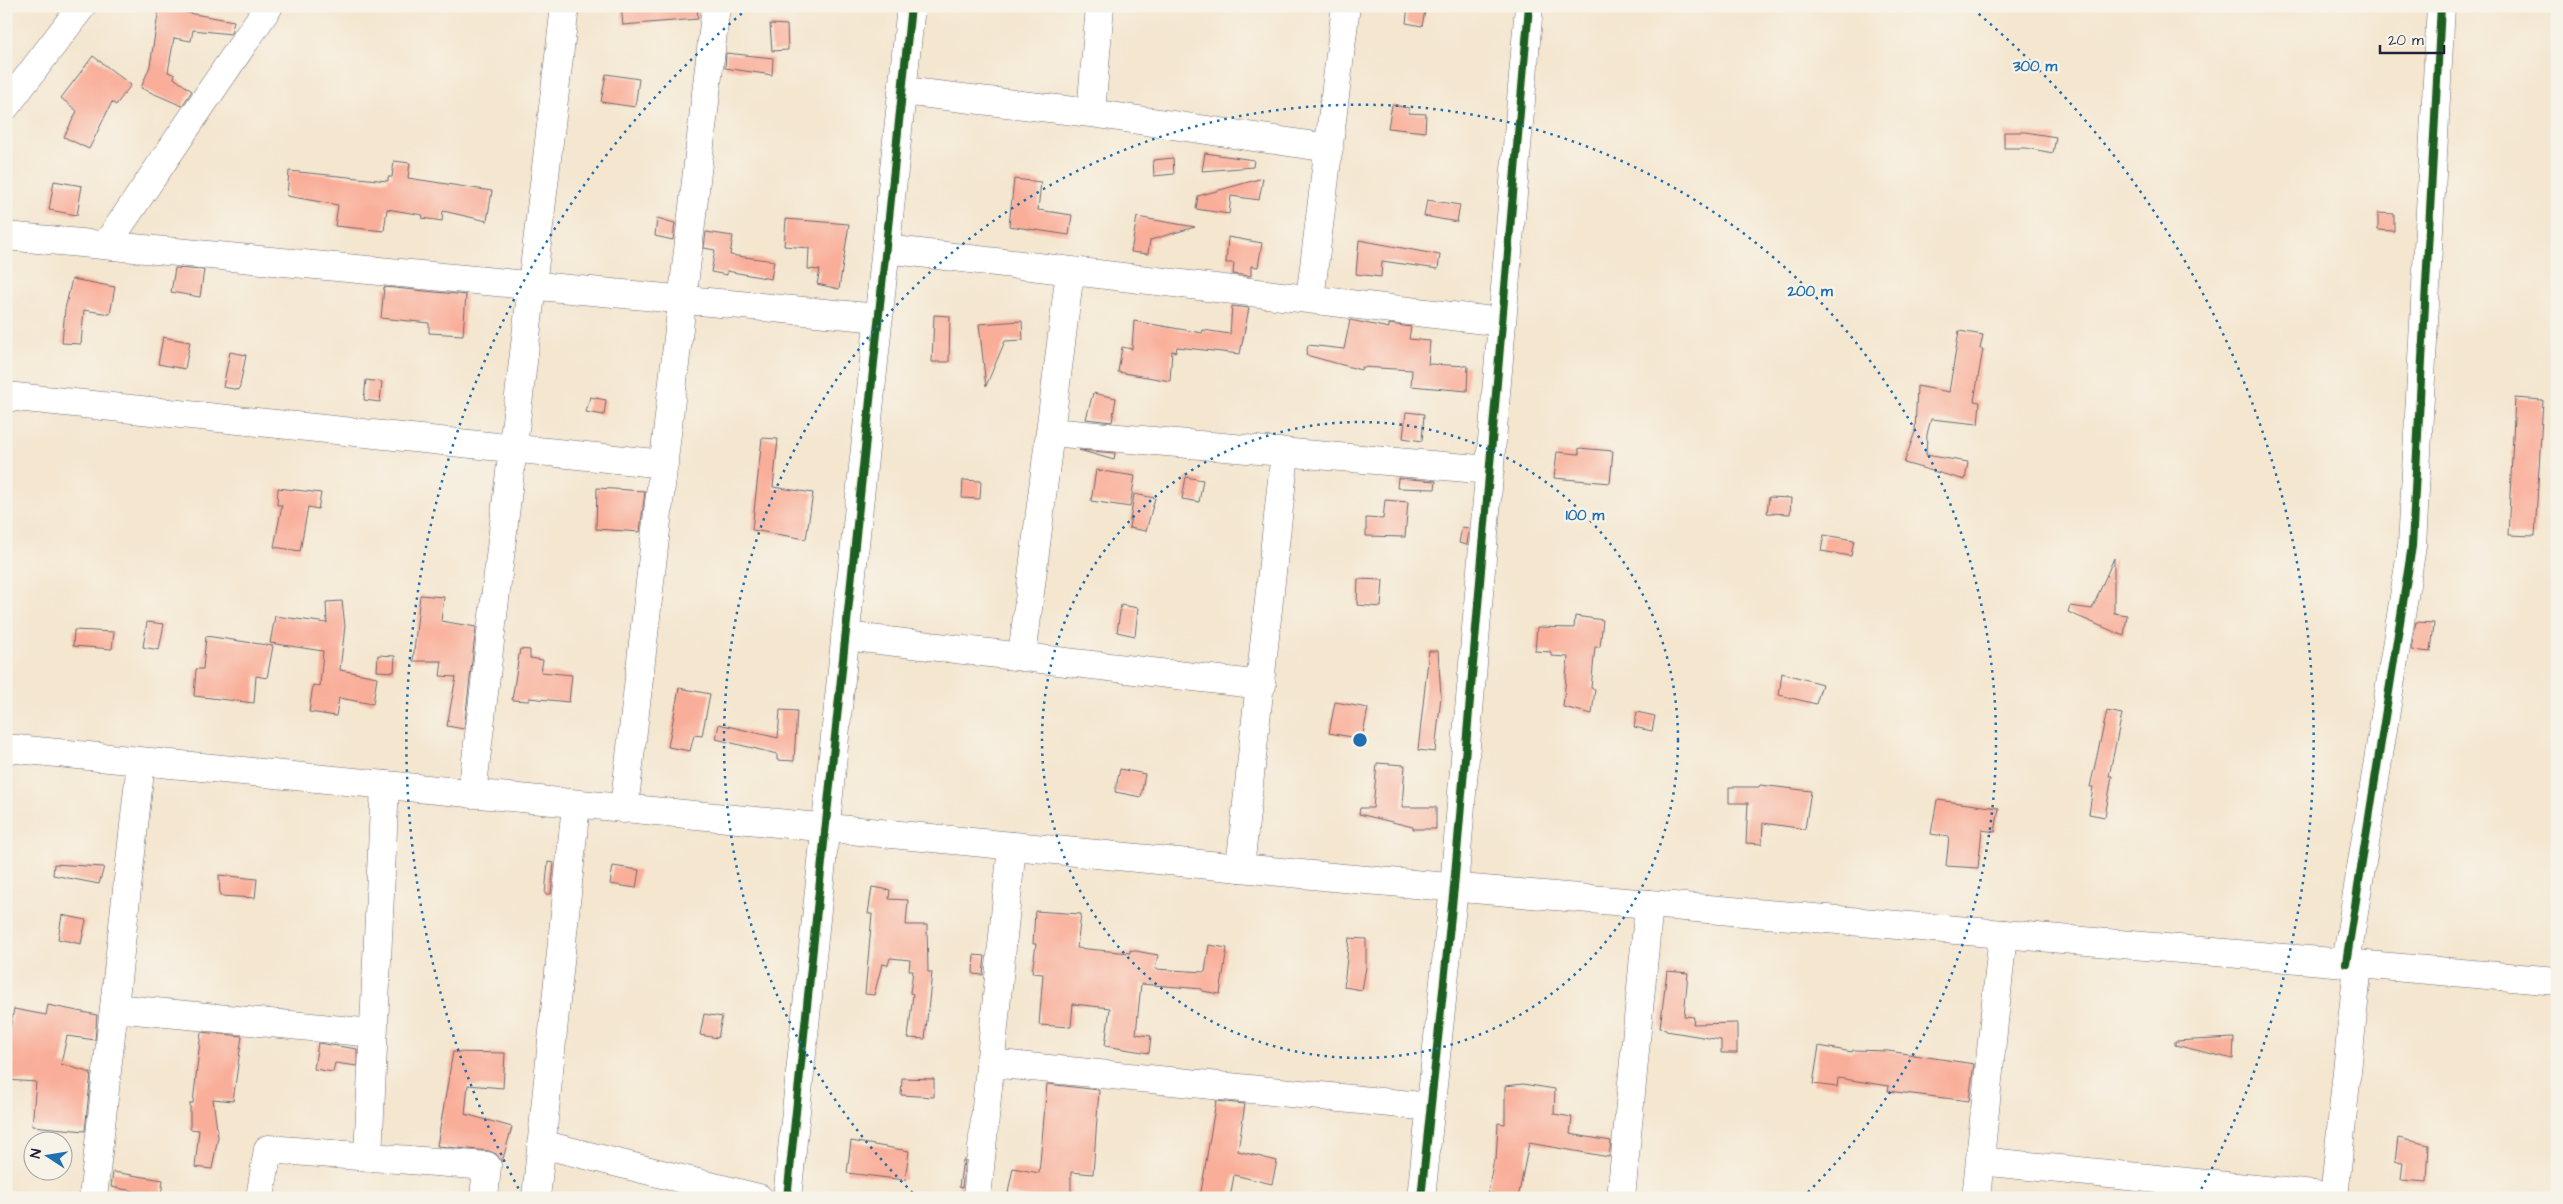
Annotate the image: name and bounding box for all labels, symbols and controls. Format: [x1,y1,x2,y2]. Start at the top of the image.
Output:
scale bar [2380,22,2444,54]
text: 20 m [2388,30,2424,51]
text: 300 m [2012,56,2057,77]
text: 200 m [1786,281,1833,302]
text: 100 m [1566,505,1605,526]
centre of rings [1351,731,1369,749]
north arrow [22,1132,72,1182]
text: N [26,1147,47,1160]

